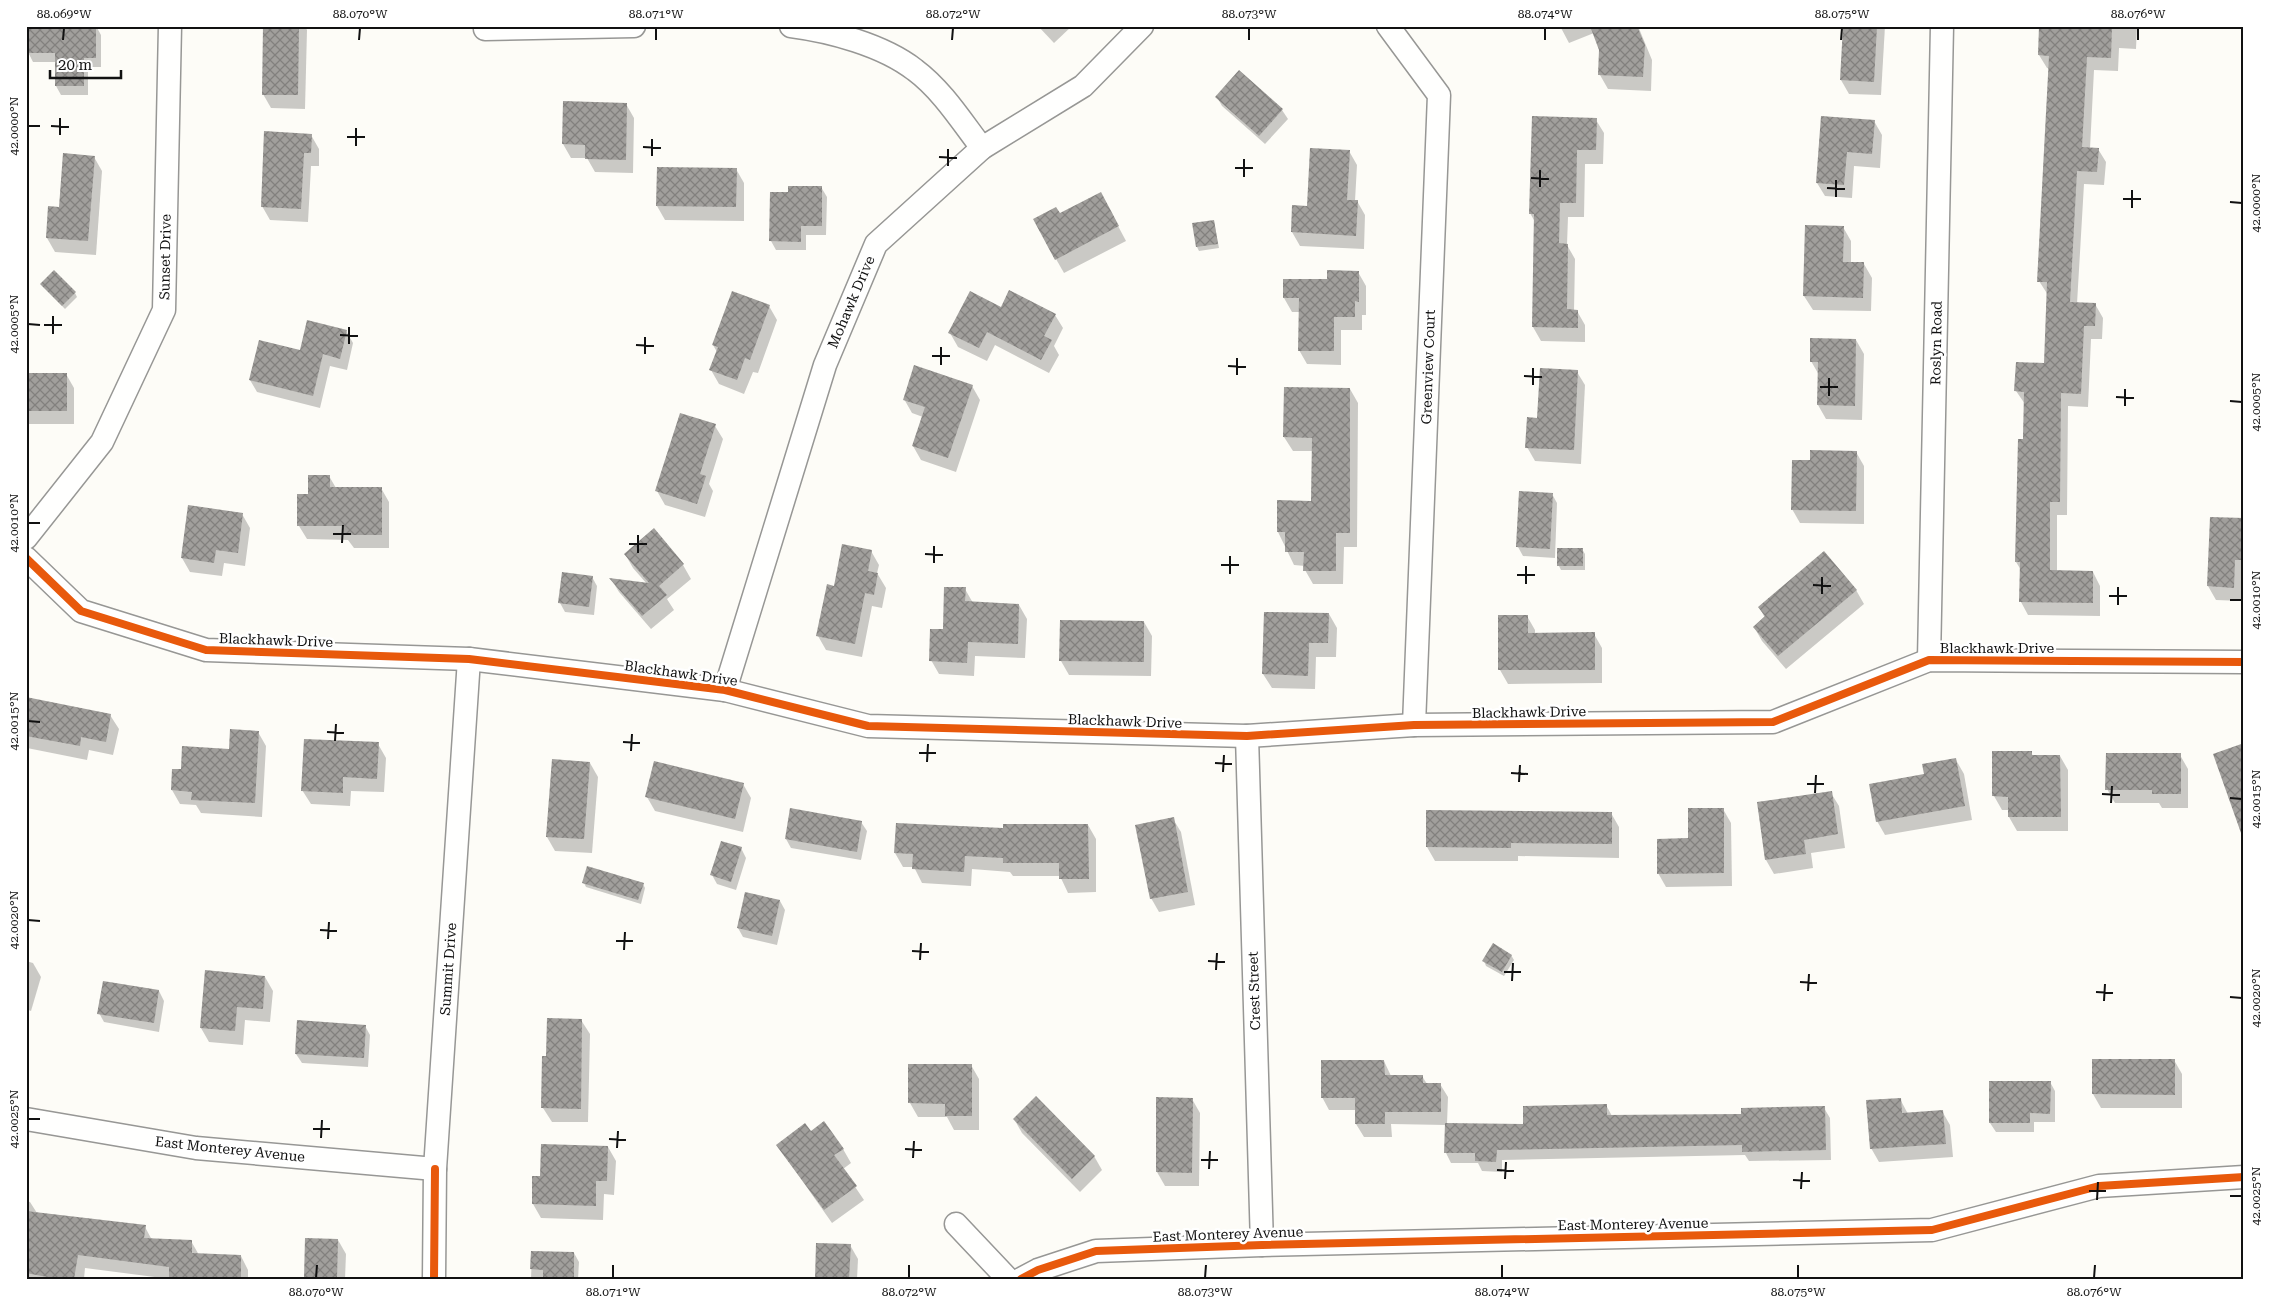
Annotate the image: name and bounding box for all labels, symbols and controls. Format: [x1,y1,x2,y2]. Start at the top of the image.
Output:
text: 88.069°W [37,7,92,21]
text: 88.070°W [333,7,388,21]
text: 88.071°W [629,7,684,21]
text: 88.072°W [926,7,981,21]
text: 88.073°W [1222,7,1277,21]
text: 88.074°W [1518,7,1573,21]
text: 88.075°W [1815,7,1870,21]
text: 88.076°W [2111,7,2166,21]
scale bar [50,48,121,80]
text: 20 m [58,56,93,74]
text: 42.0000°N [7,96,21,155]
text: 42.0000°N [2249,173,2263,232]
street label: Sunset Drive [156,214,174,300]
street label: Mohawk Drive [824,253,878,351]
text: 42.0005°N [7,294,21,353]
street label: Roslyn Road [1927,301,1945,385]
street label: Greenview Court [1418,309,1438,425]
text: 42.0005°N [2249,372,2263,431]
text: 42.0010°N [7,493,21,552]
text: 42.0010°N [2249,570,2263,629]
street label: Blackhawk Drive [219,630,334,650]
street label: Blackhawk Drive [1940,640,2055,656]
street label: Blackhawk Drive [623,657,739,689]
text: 42.0015°N [7,691,21,750]
street label: Blackhawk Drive [1472,703,1587,721]
street label: Blackhawk Drive [1068,711,1183,731]
text: 42.0015°N [2249,769,2263,828]
text: 42.0020°N [7,890,21,949]
street label: Summit Drive [437,922,459,1016]
street label: Crest Street [1245,951,1263,1031]
text: 42.0020°N [2249,968,2263,1027]
text: 42.0025°N [7,1089,21,1148]
street label: East Monterey Avenue [154,1133,306,1165]
text: 42.0025°N [2249,1166,2263,1225]
street label: East Monterey Avenue [1557,1215,1709,1233]
street label: East Monterey Avenue [1152,1223,1304,1245]
text: 88.070°W [289,1285,344,1299]
text: 88.071°W [586,1285,641,1299]
text: 88.072°W [882,1285,937,1299]
text: 88.073°W [1178,1285,1233,1299]
text: 88.074°W [1475,1285,1530,1299]
text: 88.075°W [1771,1285,1826,1299]
text: 88.076°W [2067,1285,2122,1299]

